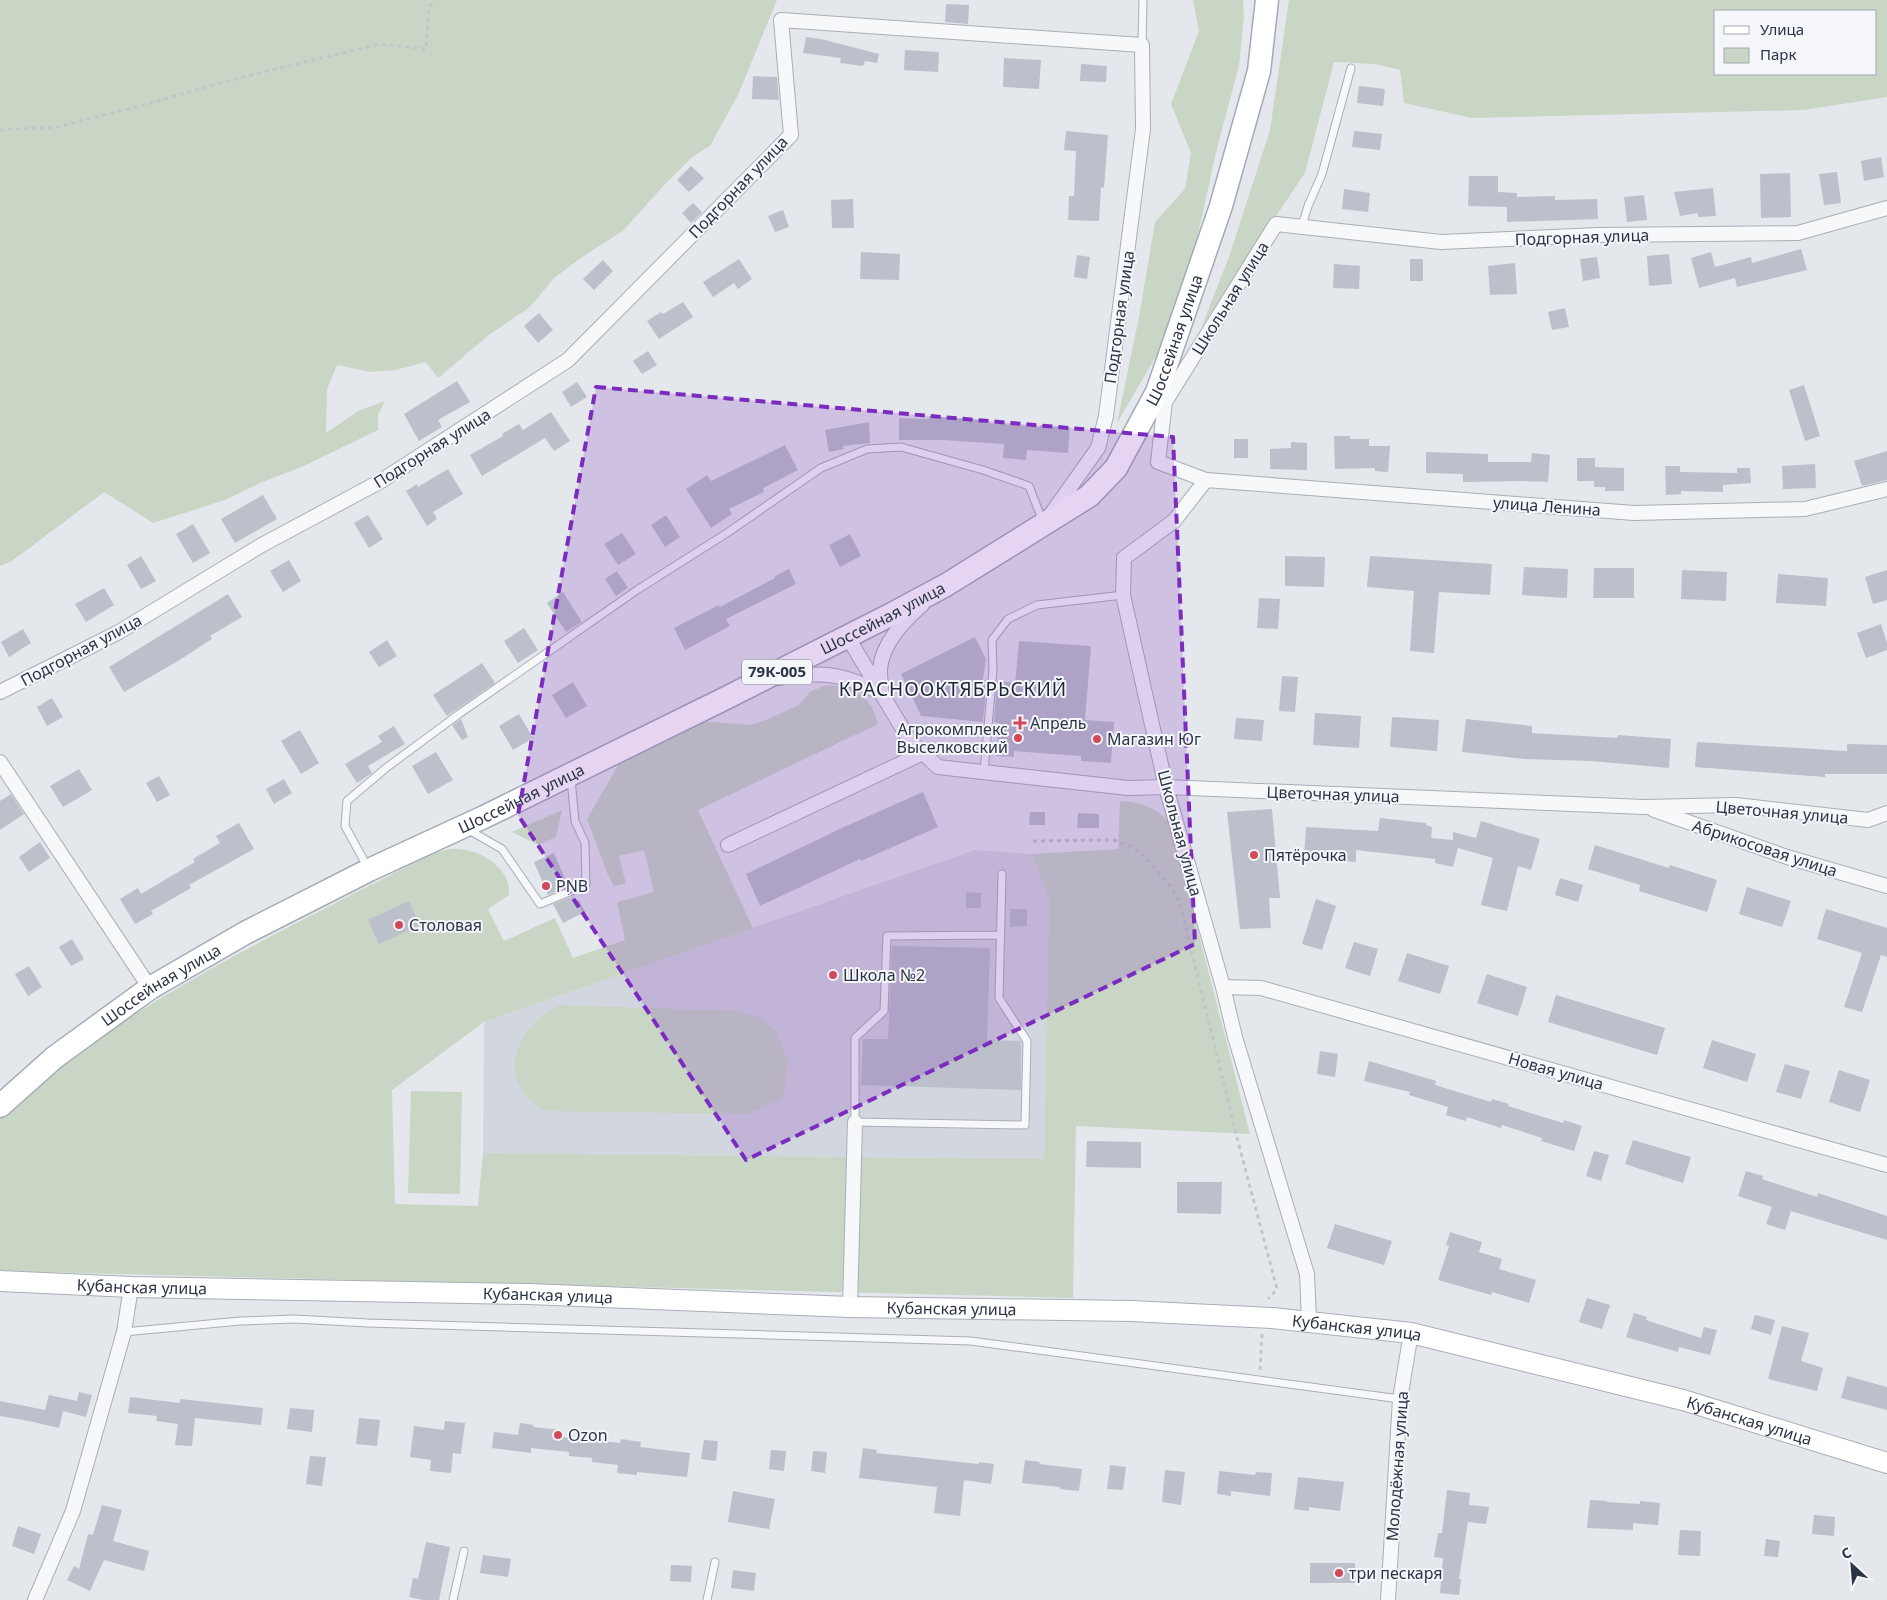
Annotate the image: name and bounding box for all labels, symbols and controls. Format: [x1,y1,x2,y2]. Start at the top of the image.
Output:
legend [1714,10,1877,75]
text: Улица [1760,19,1804,39]
text: Парк [1760,44,1796,64]
street label: Подгорная улица [683,131,793,243]
street label: Подгорная улица [1514,224,1650,250]
street label: Школьная улица [1186,237,1274,359]
street label: Подгорная улица [1099,249,1139,385]
street label: Шоссейная улица [1141,271,1208,410]
street label: Подгорная улица [369,403,495,493]
street label: улица Ленина [1492,491,1602,521]
street label: Шоссейная улица [816,577,949,660]
street label: Подгорная улица [17,609,145,691]
road number: 79К-005 [742,660,812,684]
district label: КРАСНООКТЯБРЬСКИЙ [839,676,1067,702]
place label: Апрель [1030,712,1087,734]
marker: Апрель [1014,717,1026,729]
place label: Агрокомплекс Выселковский [897,718,1008,758]
place label: Магазин Юг [1107,728,1201,750]
marker: Агрокомплекс Выселковский [1012,732,1024,744]
marker: Магазин Юг [1091,733,1103,745]
street label: Шоссейная улица [454,758,588,838]
street label: Школьная улица [1153,767,1207,899]
street label: Цветочная улица [1266,781,1400,807]
street label: Цветочная улица [1715,795,1849,829]
street label: Абрикосовая улица [1690,814,1840,882]
place label: Пятёрочка [1264,844,1347,866]
marker: Пятёрочка [1248,849,1260,861]
place label: PNB [556,875,588,897]
marker: PNB [540,880,552,892]
place label: Столовая [409,914,482,936]
marker: Столовая [393,919,405,931]
street label: Шоссейная улица [97,938,225,1031]
place label: Школа №2 [843,964,925,986]
marker: Школа №2 [827,969,839,981]
street label: Новая улица [1506,1047,1606,1095]
street label: Кубанская улица [76,1274,207,1299]
street label: Кубанская улица [483,1282,613,1308]
street label: Кубанская улица [886,1297,1017,1320]
street label: Кубанская улица [1291,1309,1424,1346]
street label: Молодёжная улица [1381,1390,1413,1542]
street label: Кубанская улица [1684,1391,1815,1450]
place label: Ozon [568,1424,608,1446]
marker: Ozon [552,1429,564,1441]
north arrow [1827,1540,1877,1590]
text: С [1838,1542,1854,1563]
place label: три пескаря [1349,1562,1443,1584]
marker: три пескаря [1333,1567,1345,1579]

